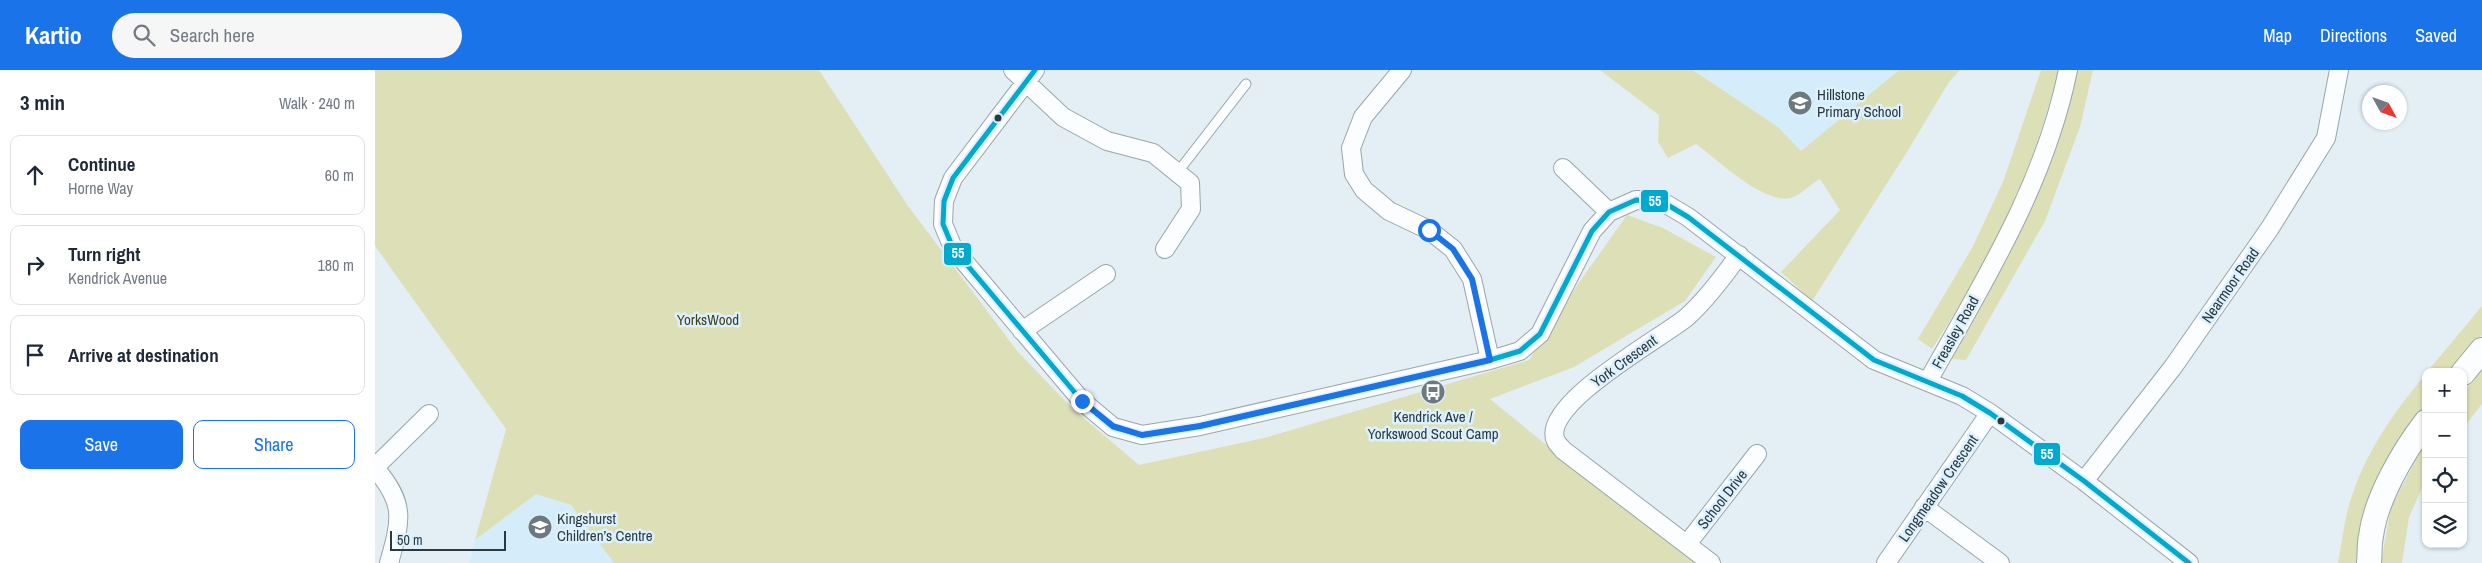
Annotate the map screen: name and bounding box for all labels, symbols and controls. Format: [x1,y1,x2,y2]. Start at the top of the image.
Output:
search box [112,13,462,58]
text: Kartio [25,19,82,51]
icon: search [130,21,158,49]
text: Search here [170,22,255,48]
text: Map [2263,23,2292,48]
text: Directions [2320,23,2387,48]
text: Saved [2415,23,2457,48]
place label: Hillstone Primary School [1817,84,1901,122]
north arrow [2362,85,2407,130]
text: 3 min [20,88,65,117]
school or university icon: Hillstone Primary School [1787,90,1813,116]
text: Walk · 240 m [279,92,355,114]
unlabelled marker [993,113,1003,123]
text: Continue [68,151,136,177]
icon: ahead [21,161,49,189]
text: 60 m [325,164,354,186]
text: Horne Way [68,177,133,199]
line badge: 55 [1640,189,1669,213]
text: 55 [1649,192,1662,210]
route start [1418,219,1441,242]
text: Turn right [68,241,140,267]
line badge: 55 [943,242,972,266]
street label: Nearmoor Road [2196,243,2264,327]
text: 55 [952,244,965,262]
icon: right [21,251,49,279]
text: 180 m [318,254,354,276]
text: Kendrick Avenue [68,267,167,289]
street label: Freasley Road [1926,292,1984,372]
park label: YorksWood [677,309,739,330]
street label: York Crescent [1587,330,1662,392]
icon: arrive [21,341,49,369]
text: Arrive at destination [68,342,219,368]
map controls [2422,368,2467,548]
button: + [2422,368,2467,413]
bus stop icon: Kendrick Ave / Yorkswood Scout Camp [1420,379,1446,405]
route end [1071,390,1094,413]
place label: Kendrick Ave / Yorkswood Scout Camp [1368,406,1499,444]
button: − [2422,413,2467,458]
unlabelled marker [1996,416,2006,426]
button: Save [20,420,183,469]
button: Share [193,420,355,469]
street label: Longmeadow Crescent [1893,430,1983,546]
line badge: 55 [2033,442,2061,466]
text: 55 [2041,445,2054,463]
button: locate [2422,458,2467,503]
street label: School Drive [1692,465,1752,533]
button: layers [2422,503,2467,548]
place label: Kingshurst Children’s Centre [557,508,653,546]
school or university icon: Kingshurst Children’s Centre [527,514,553,540]
scale bar [390,528,506,551]
text: 50 m [397,531,423,549]

